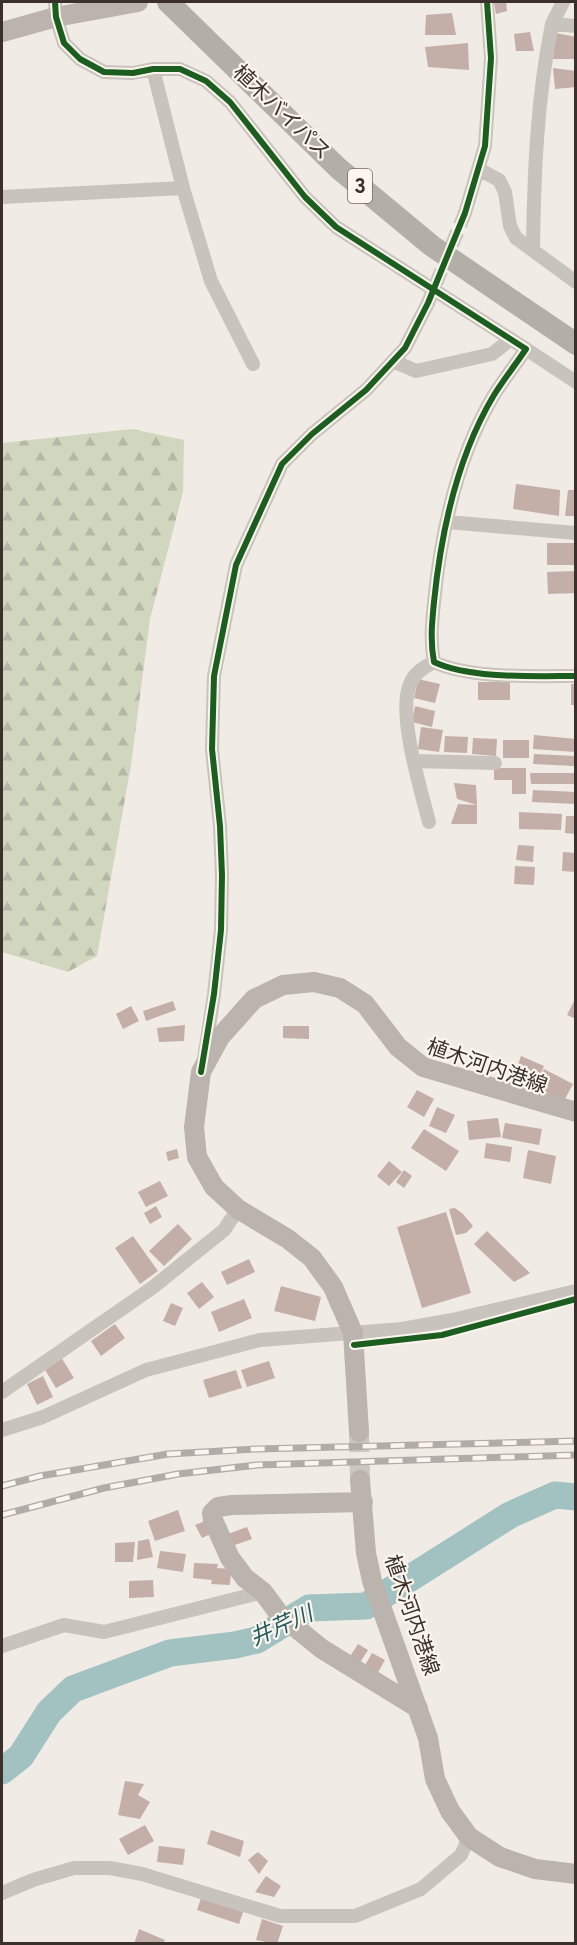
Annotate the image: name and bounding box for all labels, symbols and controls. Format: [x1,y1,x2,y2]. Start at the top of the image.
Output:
street label: 植木バイパス [226,60,336,166]
road number: 3 [348,169,372,203]
street label: 植木河内港線 [423,1034,550,1101]
street label: 植木河内港線 [377,1552,444,1679]
water label: 井芹川 [246,1601,319,1653]

